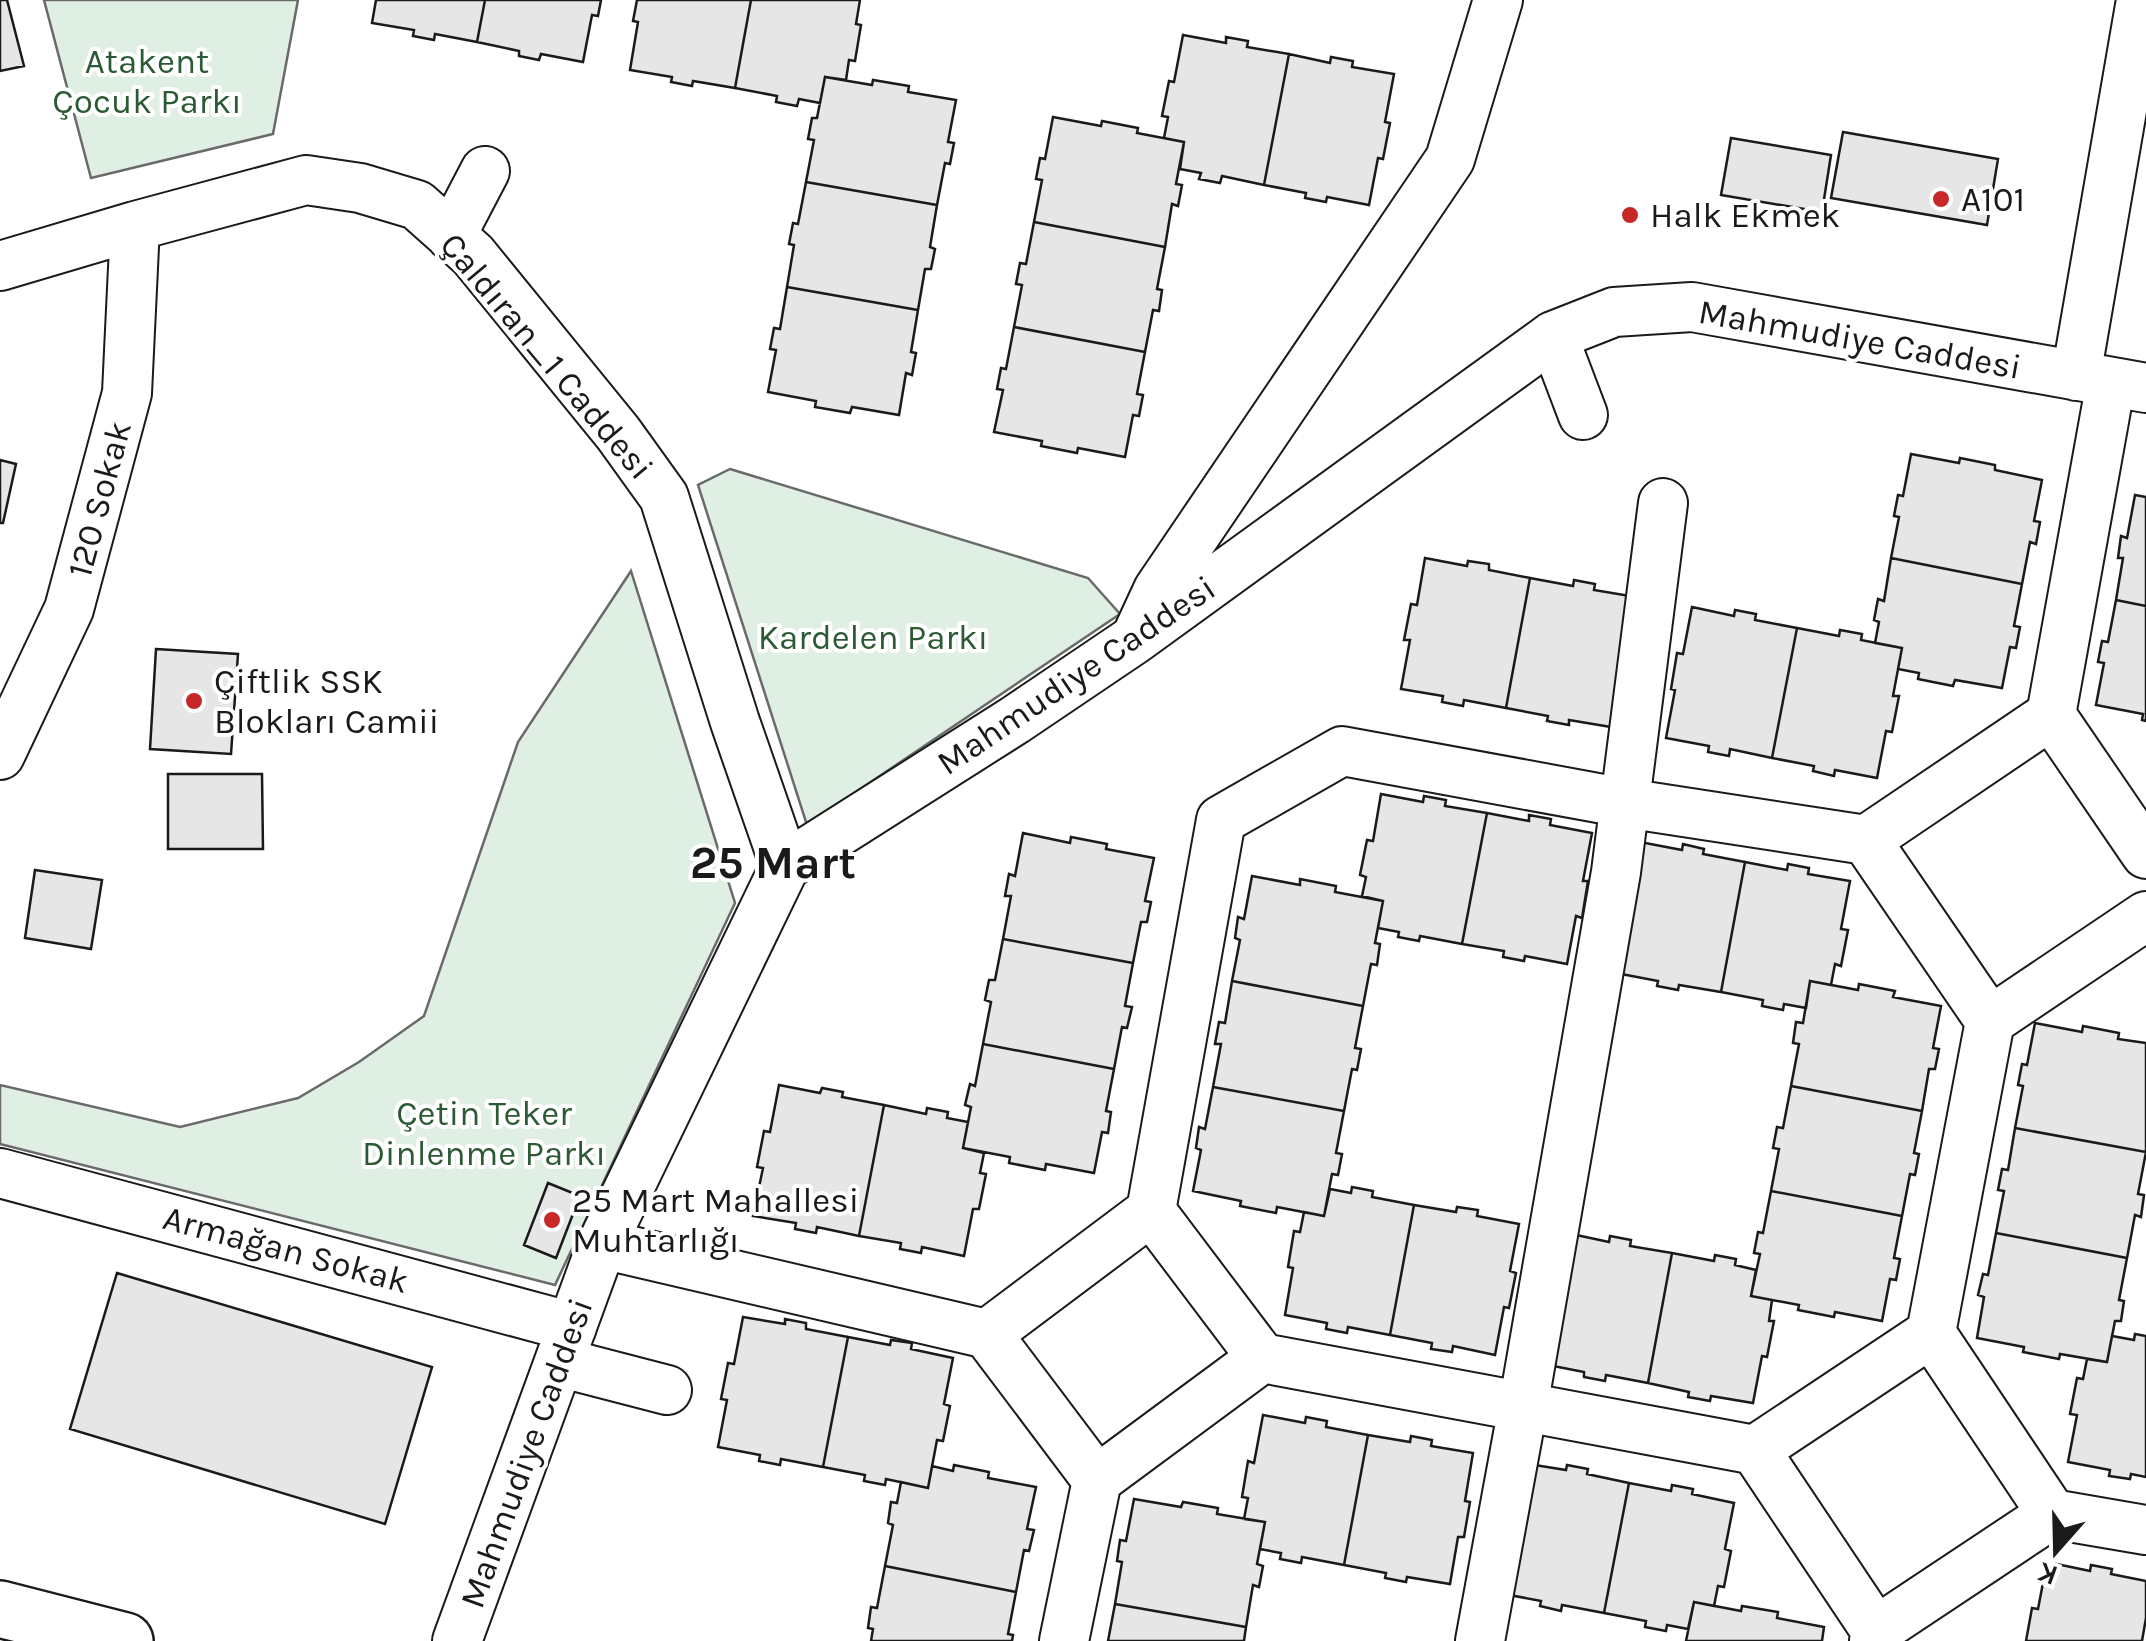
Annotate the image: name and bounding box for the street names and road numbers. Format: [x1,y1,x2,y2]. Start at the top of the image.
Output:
street label: Çaldıran_1 Caddesi [432,225,662,488]
street label: Mahmudiye Caddesi [1695,291,2024,388]
street label: 120 Sokak [59,417,140,582]
street label: Mahmudiye Caddesi [929,567,1223,784]
street label: Armağan Sokak [159,1197,413,1302]
street label: Mahmudiye Caddesi [451,1293,602,1614]

